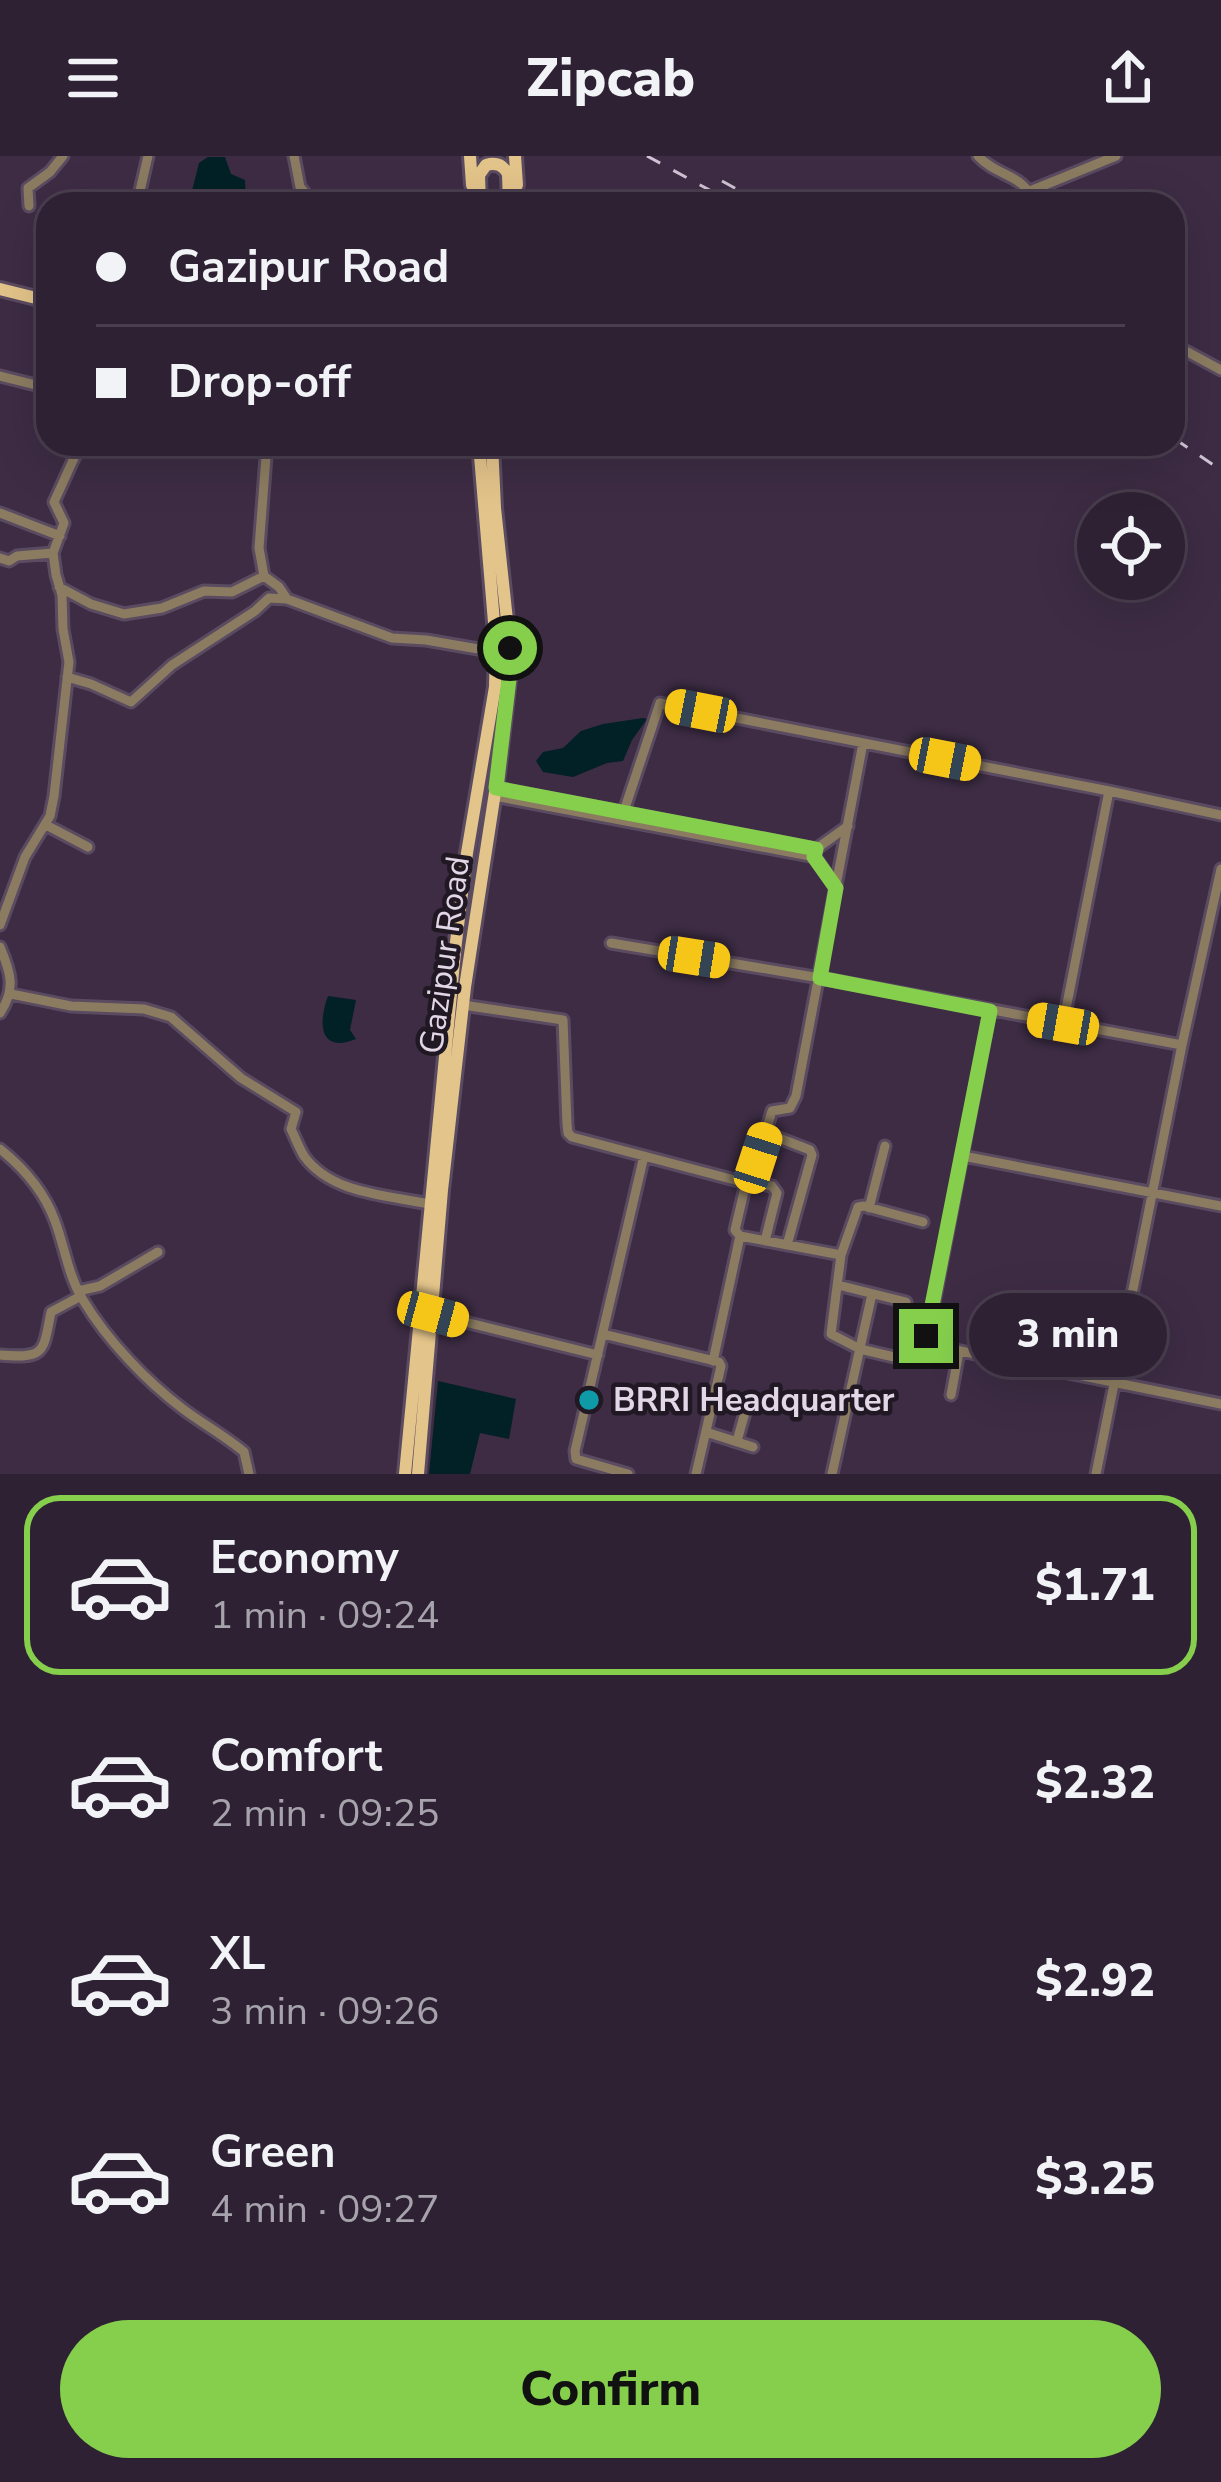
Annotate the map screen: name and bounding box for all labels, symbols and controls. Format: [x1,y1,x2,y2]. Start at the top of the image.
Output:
text: Zipcab [526,41,695,115]
icon: menu [60,45,126,111]
icon: share [1095,45,1161,111]
text: Gazipur Road [168,237,449,298]
text: Drop-off [168,352,351,413]
map controls [1077,492,1185,600]
button: locate [1077,492,1185,600]
route start [483,621,537,675]
car [662,686,740,736]
car [906,734,984,784]
street label: Gazipur Road [409,853,481,1057]
car [656,934,732,980]
car [1024,1000,1102,1048]
car [730,1118,786,1198]
car [394,1287,472,1341]
callout: 3 min [968,1294,1166,1378]
text: 3 min [1017,1308,1119,1361]
route end [899,1309,953,1363]
place label: BRRI Headquarter [613,1378,895,1423]
marker: BRRI Headquarter [576,1387,602,1413]
text: Economy [210,1528,399,1589]
icon: car [66,1531,174,1639]
text: $1.71 [1035,1555,1155,1616]
text: 1 min · 09:24 [210,1589,439,1642]
text: Comfort [210,1726,382,1787]
icon: car [66,1729,174,1837]
text: $2.32 [1035,1753,1155,1814]
text: 2 min · 09:25 [210,1787,439,1840]
text: XL [210,1924,266,1985]
icon: car [66,1927,174,2035]
text: $2.92 [1035,1951,1155,2012]
text: 3 min · 09:26 [210,1985,439,2038]
text: Green [210,2122,336,2183]
icon: car [66,2125,174,2233]
text: $3.25 [1035,2149,1155,2210]
text: 4 min · 09:27 [210,2183,439,2236]
button: Confirm [60,2320,1161,2458]

